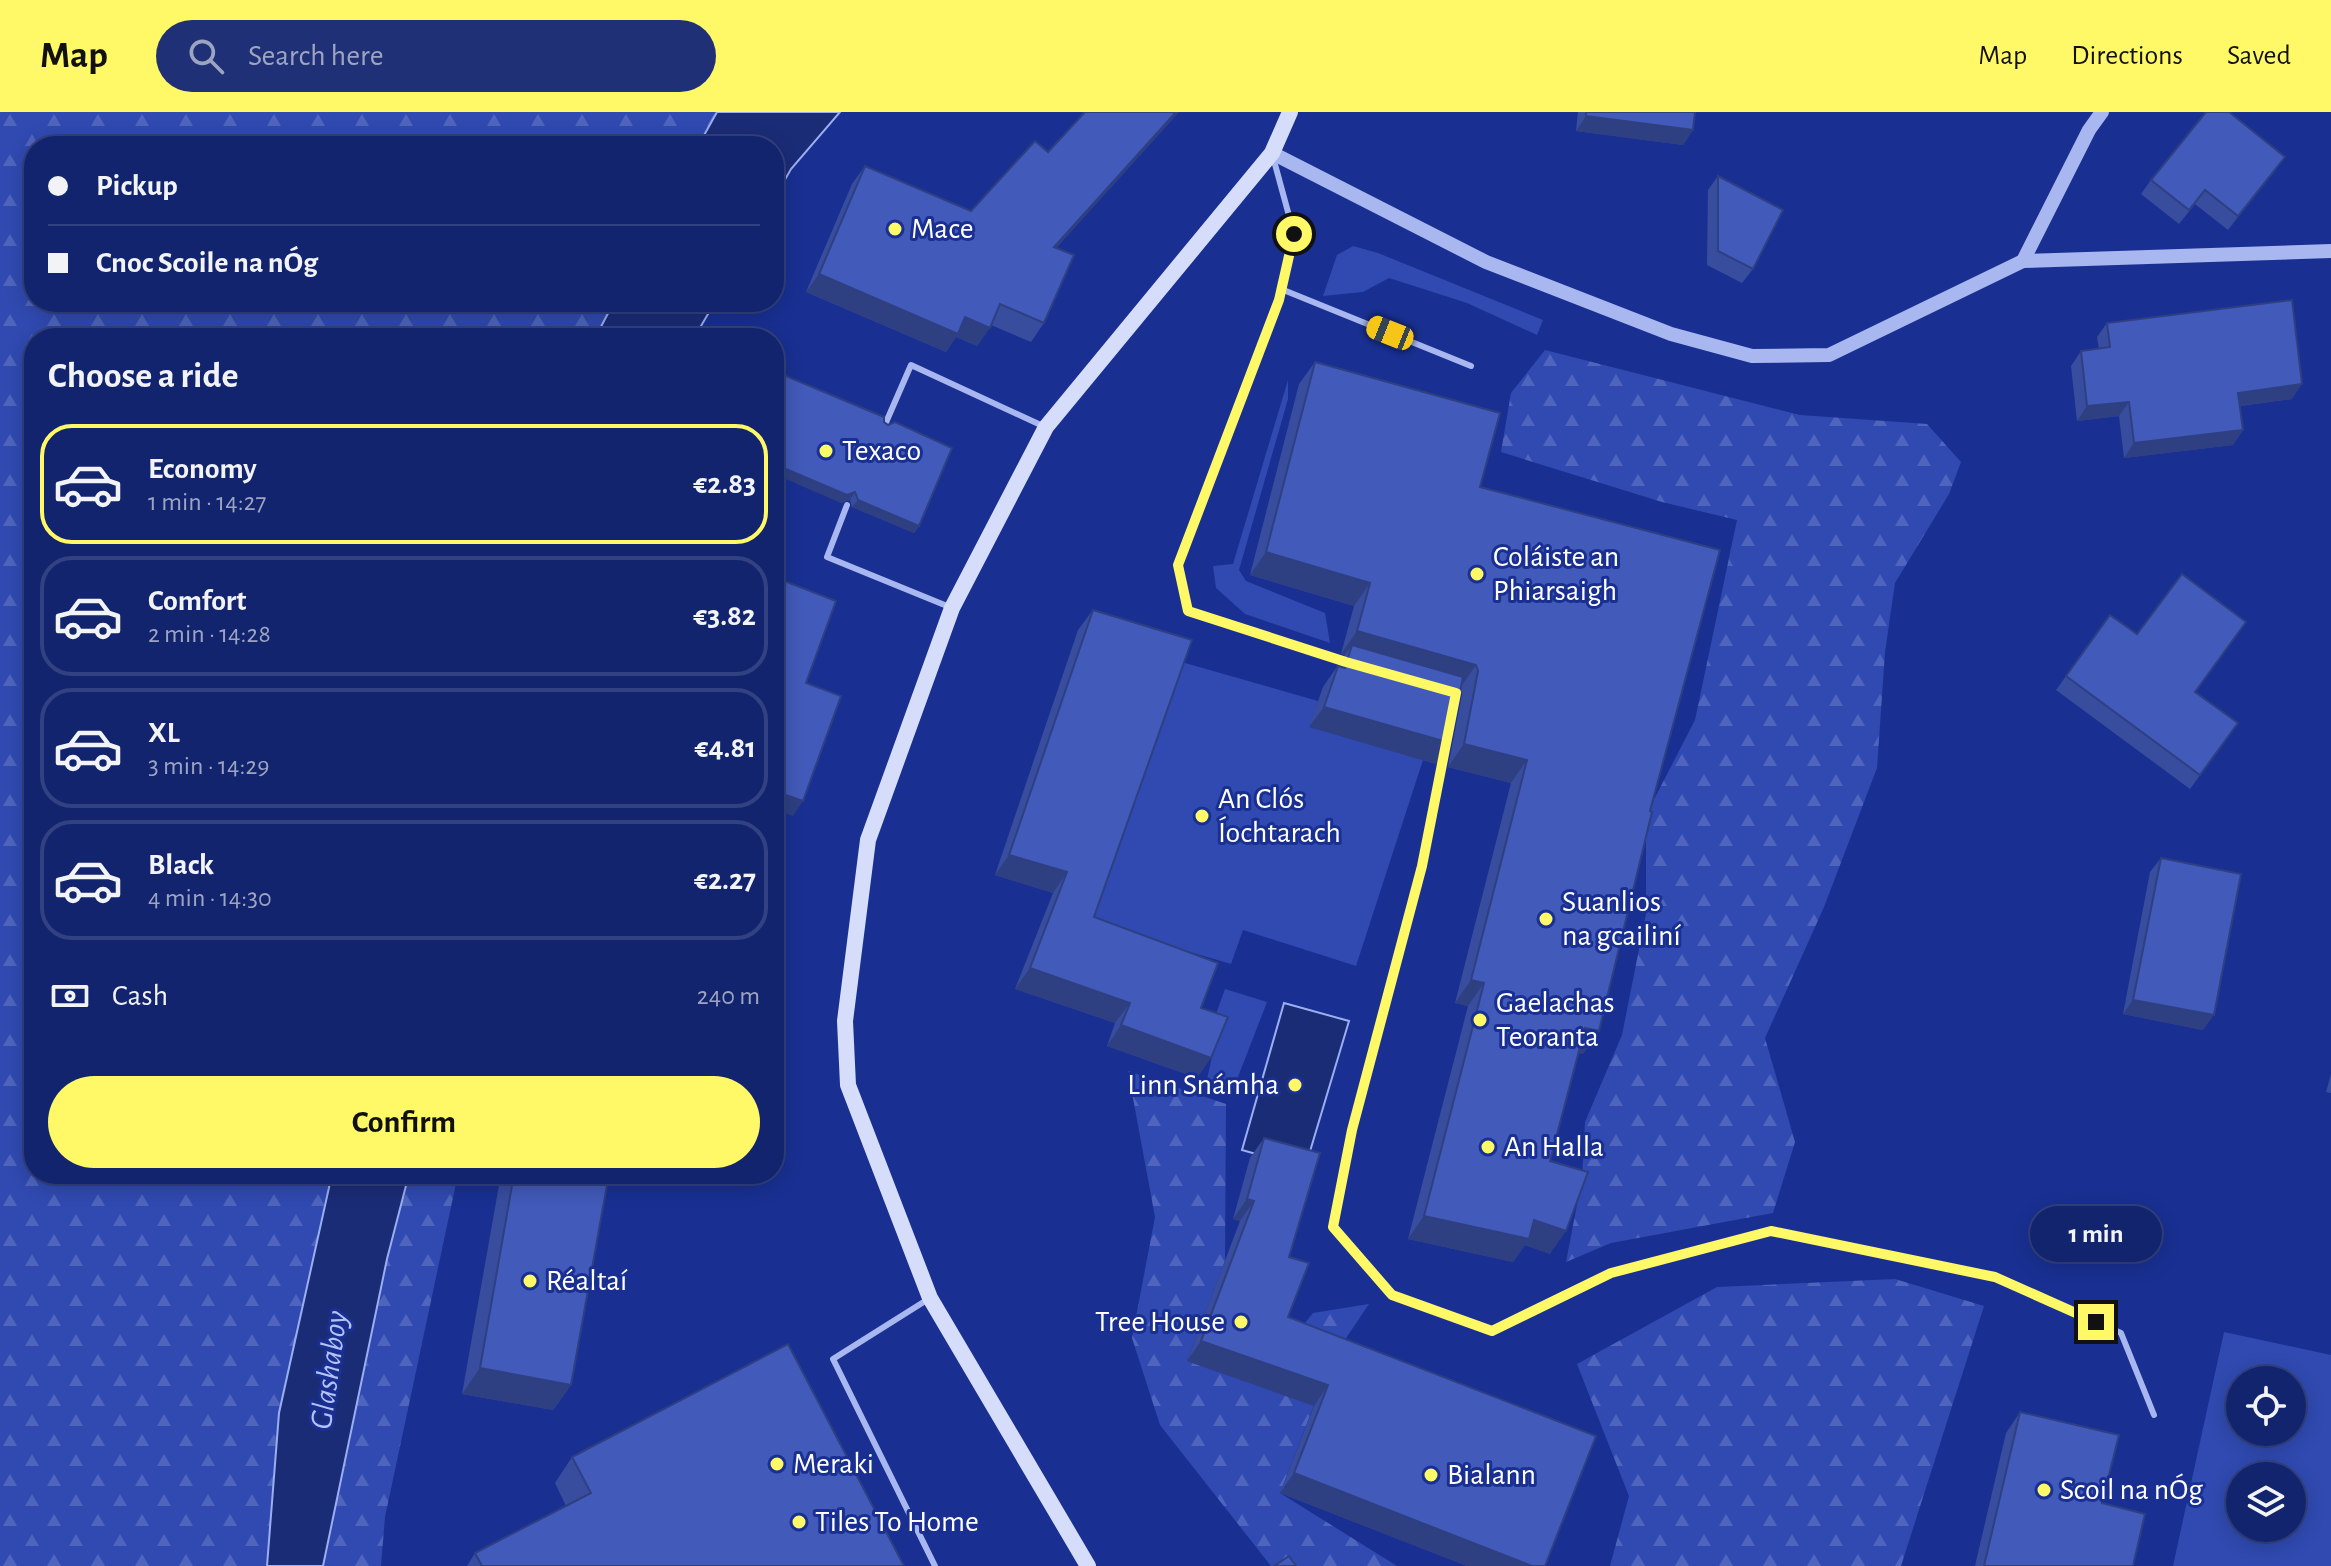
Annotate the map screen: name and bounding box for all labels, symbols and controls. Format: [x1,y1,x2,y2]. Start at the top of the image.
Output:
search box [156,20,716,92]
icon: search [184,34,228,78]
text: Map [40,37,108,75]
text: Search here [248,41,384,71]
text: Map [1978,42,2027,70]
text: Directions [2071,42,2183,70]
text: Saved [2227,42,2291,70]
text: Pickup [96,171,178,201]
place label: Mace [911,214,974,244]
route start [1276,216,1312,252]
marker: Mace [886,220,904,238]
text: Cnoc Scoile na nÓg [96,248,318,278]
car [1363,313,1417,353]
text: Choose a ride [48,358,238,394]
place label: Texaco [842,436,921,466]
marker: Texaco [817,442,835,460]
icon: car [52,448,124,520]
text: Economy [148,454,257,484]
text: €2.83 [693,469,756,499]
text: 1 min · 14:27 [148,489,266,515]
place label: Coláiste an Phiarsaigh [1493,542,1619,606]
marker: Coláiste an Phiarsaigh [1468,565,1486,583]
icon: car [52,580,124,652]
text: Comfort [148,586,247,616]
text: €3.82 [693,601,756,631]
text: 2 min · 14:28 [148,621,271,647]
icon: car [52,712,124,784]
text: XL [148,718,180,748]
text: €4.81 [694,733,756,763]
text: 3 min · 14:29 [148,753,270,779]
place label: An Clós Íochtarach [1218,784,1341,848]
marker: An Clós Íochtarach [1193,807,1211,825]
icon: car [52,844,124,916]
text: Black [148,850,214,880]
text: €2.27 [694,865,756,895]
text: 4 min · 14:30 [148,885,272,911]
place label: Suanlios na gcailiní [1562,887,1681,951]
marker: Suanlios na gcailiní [1537,910,1555,928]
icon: cash [48,974,92,1018]
text: Cash [112,981,168,1011]
text: 240 m [697,983,760,1009]
place label: Gaelachas Teoranta [1496,988,1615,1052]
marker: Gaelachas Teoranta [1471,1011,1489,1029]
place label: Linn Snámha [1127,1070,1279,1100]
button: Confirm [48,1076,760,1168]
marker: Linn Snámha [1286,1076,1304,1094]
place label: An Halla [1504,1132,1604,1162]
marker: An Halla [1479,1138,1497,1156]
callout: 1 min [2030,1206,2162,1262]
text: 1 min [2069,1221,2123,1247]
place label: Réaltaí [546,1266,628,1296]
marker: Réaltaí [521,1272,539,1290]
route end [2078,1304,2114,1340]
place label: Tree House [1095,1307,1225,1337]
water label: Glashaboy [305,1309,353,1431]
marker: Tree House [1232,1313,1250,1331]
map controls [2226,1366,2306,1542]
button: locate [2226,1366,2306,1446]
place label: Meraki [793,1449,874,1479]
marker: Meraki [768,1455,786,1473]
place label: Bialann [1447,1460,1536,1490]
button: layers [2226,1462,2306,1542]
marker: Bialann [1422,1466,1440,1484]
place label: Scoil na nÓg [2060,1473,2203,1505]
marker: Scoil na nÓg [2035,1481,2053,1499]
place label: Tiles To Home [815,1507,979,1537]
marker: Tiles To Home [790,1513,808,1531]

